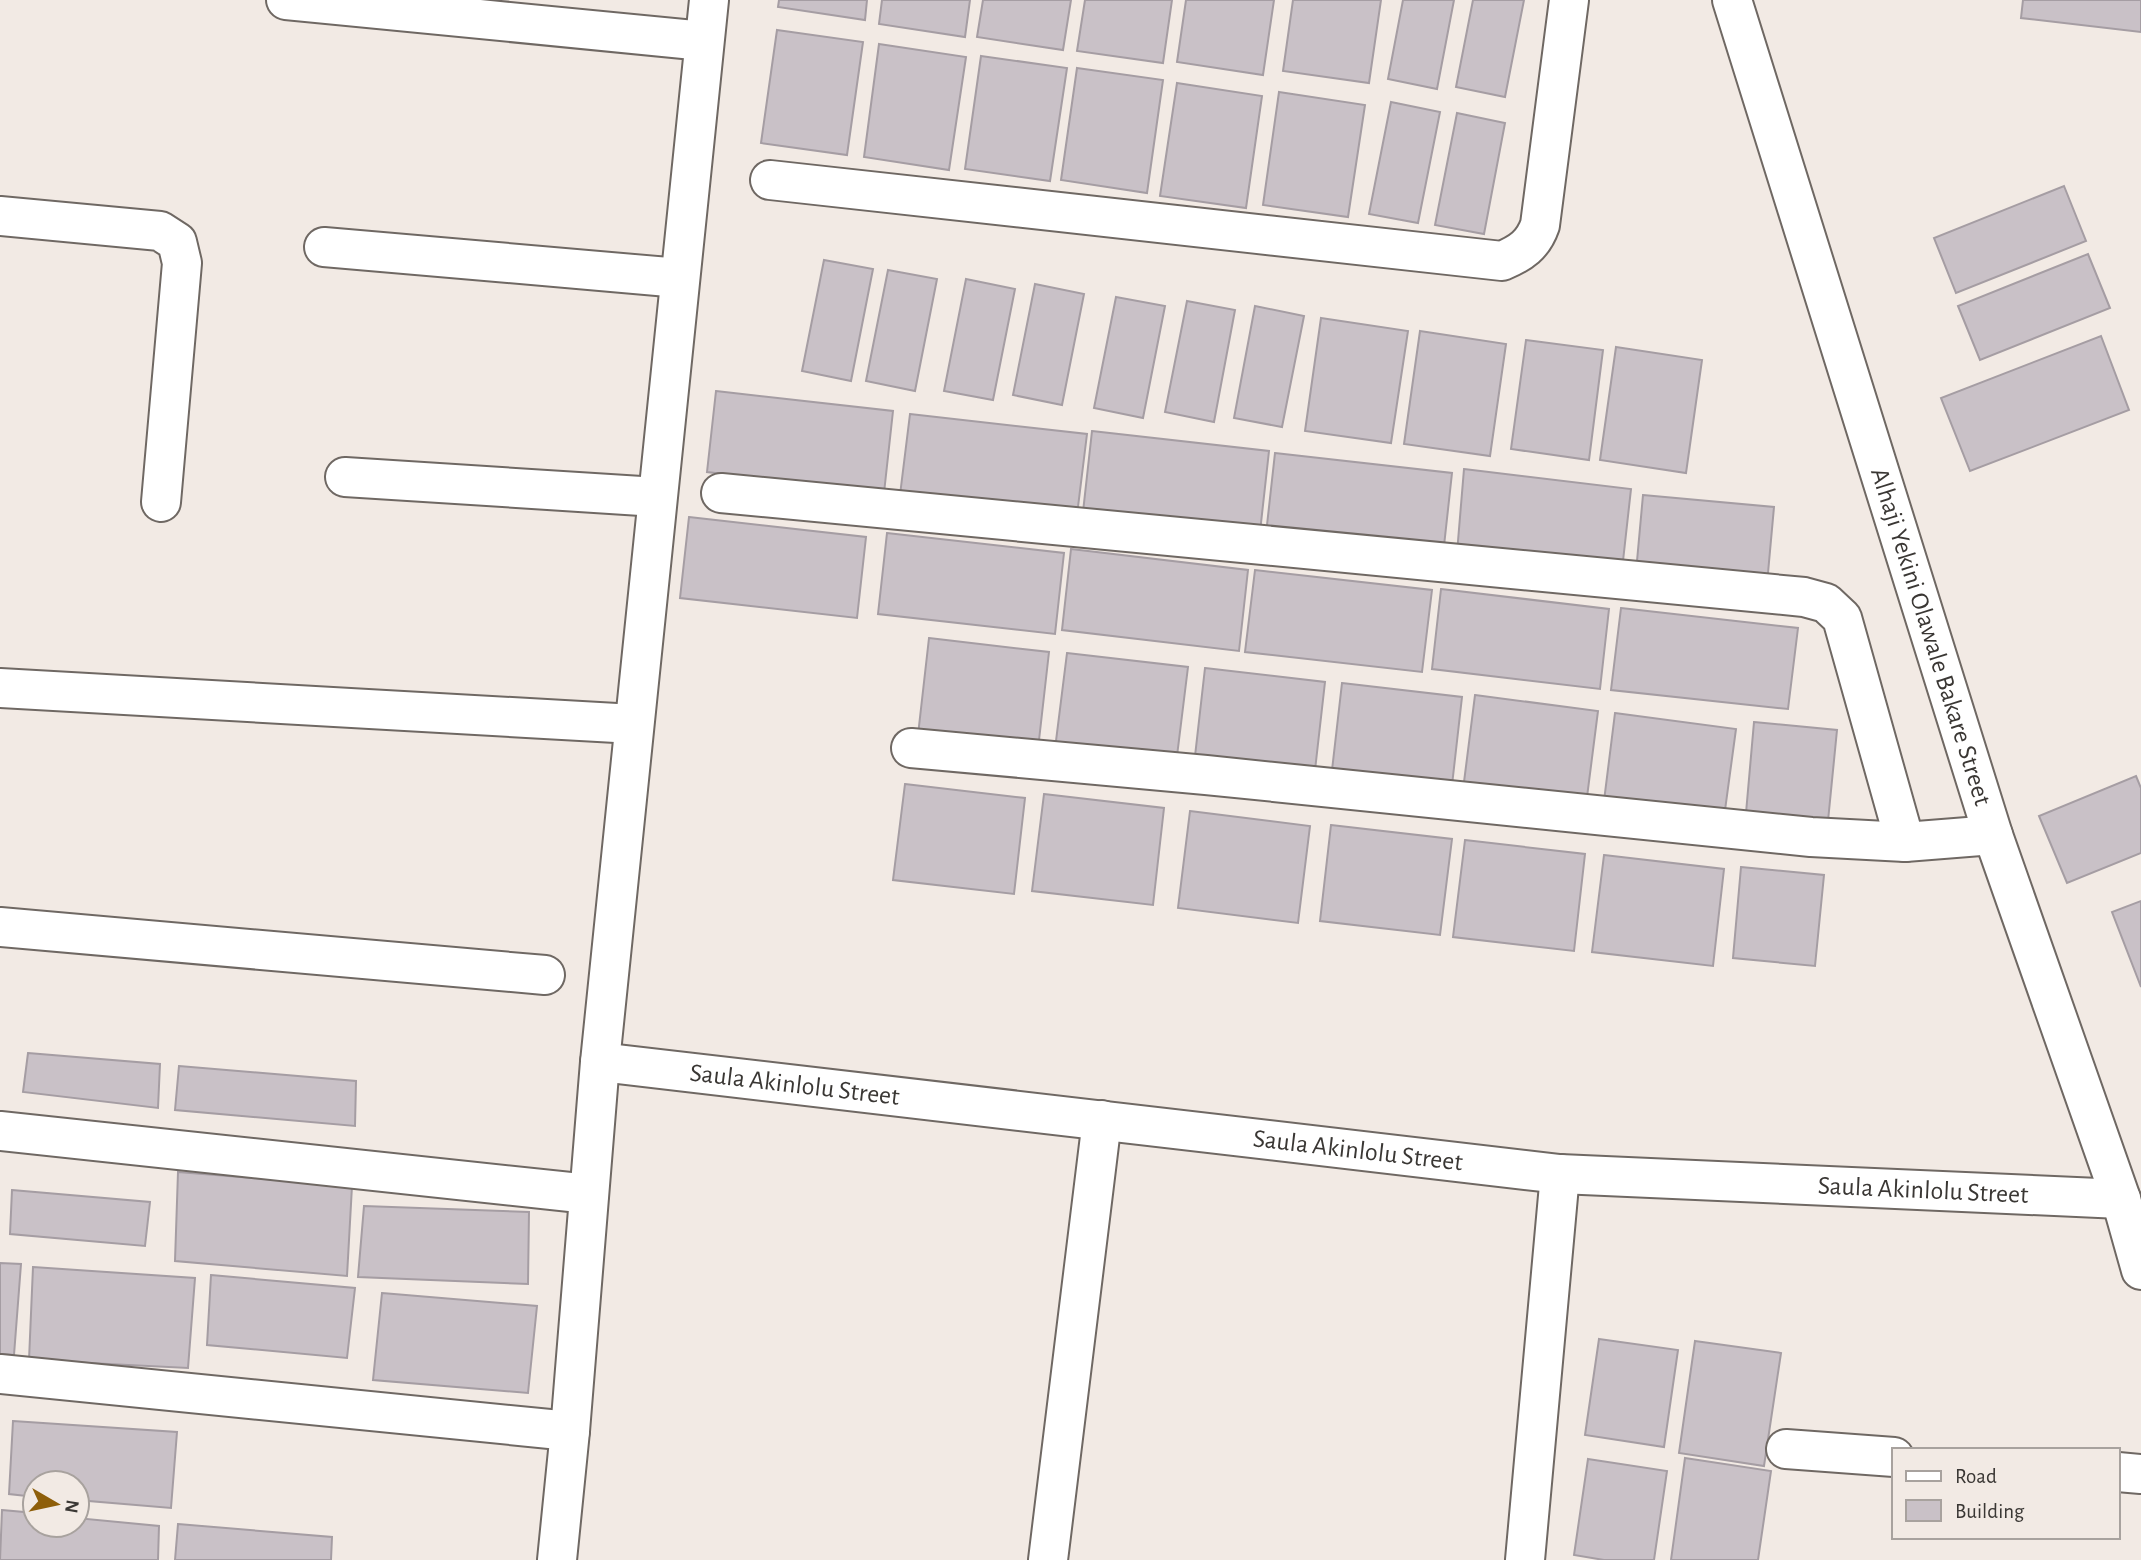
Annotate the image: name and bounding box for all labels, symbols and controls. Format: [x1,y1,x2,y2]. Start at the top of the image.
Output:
street label: Alhaji Yekini Olawale Bakare Street [1866,465,1996,809]
street label: Saula Akinlolu Street [688,1060,901,1110]
street label: Saula Akinlolu Street [1252,1125,1464,1176]
street label: Saula Akinlolu Street [1817,1173,2029,1208]
legend [1892,1448,2120,1539]
text: Road [1955,1466,1997,1487]
north arrow [21,1469,91,1539]
text: N [61,1498,82,1514]
text: Building [1955,1501,2025,1522]

